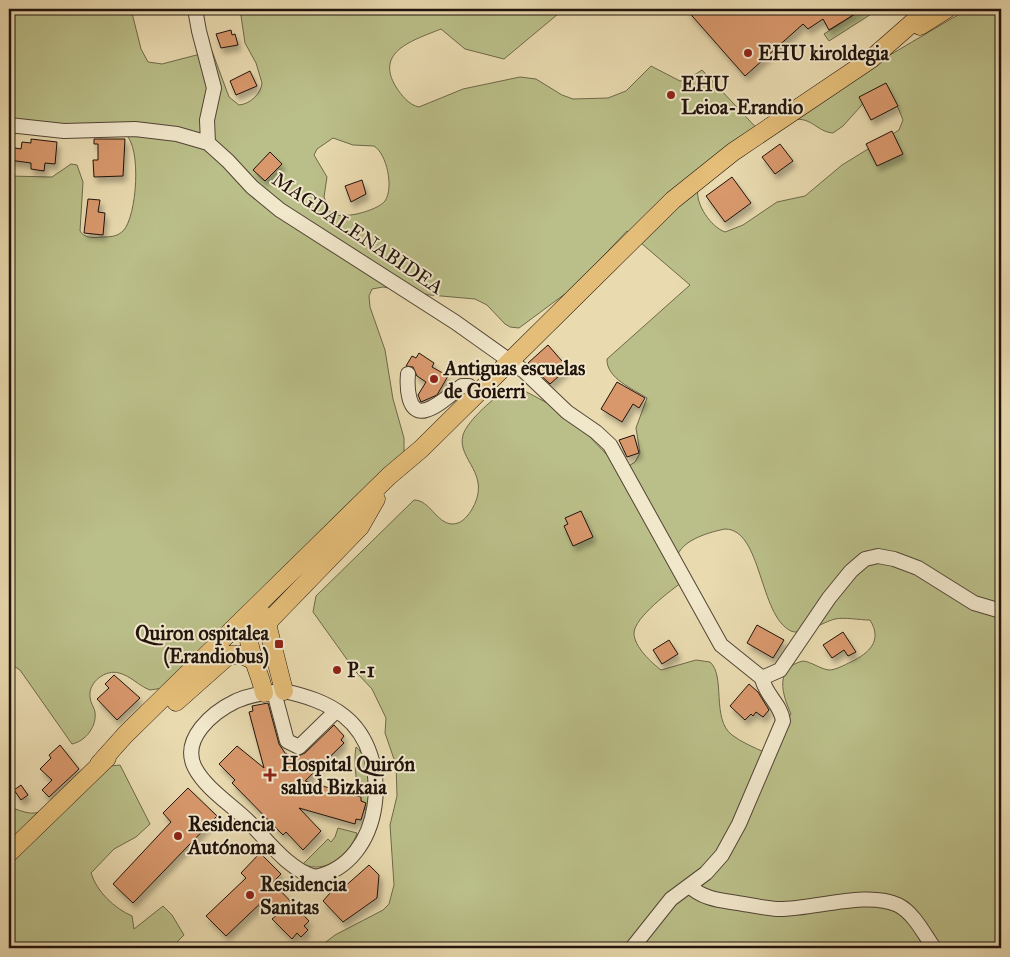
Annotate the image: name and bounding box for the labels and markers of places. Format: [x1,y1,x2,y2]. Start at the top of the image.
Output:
place label: EHU kiroldegia [758,41,890,66]
marker: EHU kiroldegia [742,47,754,59]
place label: EHU Leioa-Erandio [681,72,803,119]
marker: EHU Leioa-Erandio [665,89,677,101]
place label: Antiguas escuelas de Goierri [442,356,586,403]
marker: Antiguas escuelas de Goierri [428,373,440,385]
place label: Quiron ospitalea (Erandiobus) [135,621,270,669]
marker: Quiron ospitalea (Erandiobus) [273,638,285,650]
place label: P-1 [347,658,375,682]
marker: P-1 [331,664,343,676]
place label: Hospital Quirón salud Bizkaia [281,752,415,799]
marker: Hospital Quirón salud Bizkaia [263,768,277,782]
place label: Residencia Autónoma [186,812,276,859]
marker: Residencia Autónoma [172,830,184,842]
place label: Residencia Sanitas [260,872,347,919]
marker: Residencia Sanitas [244,889,256,901]

